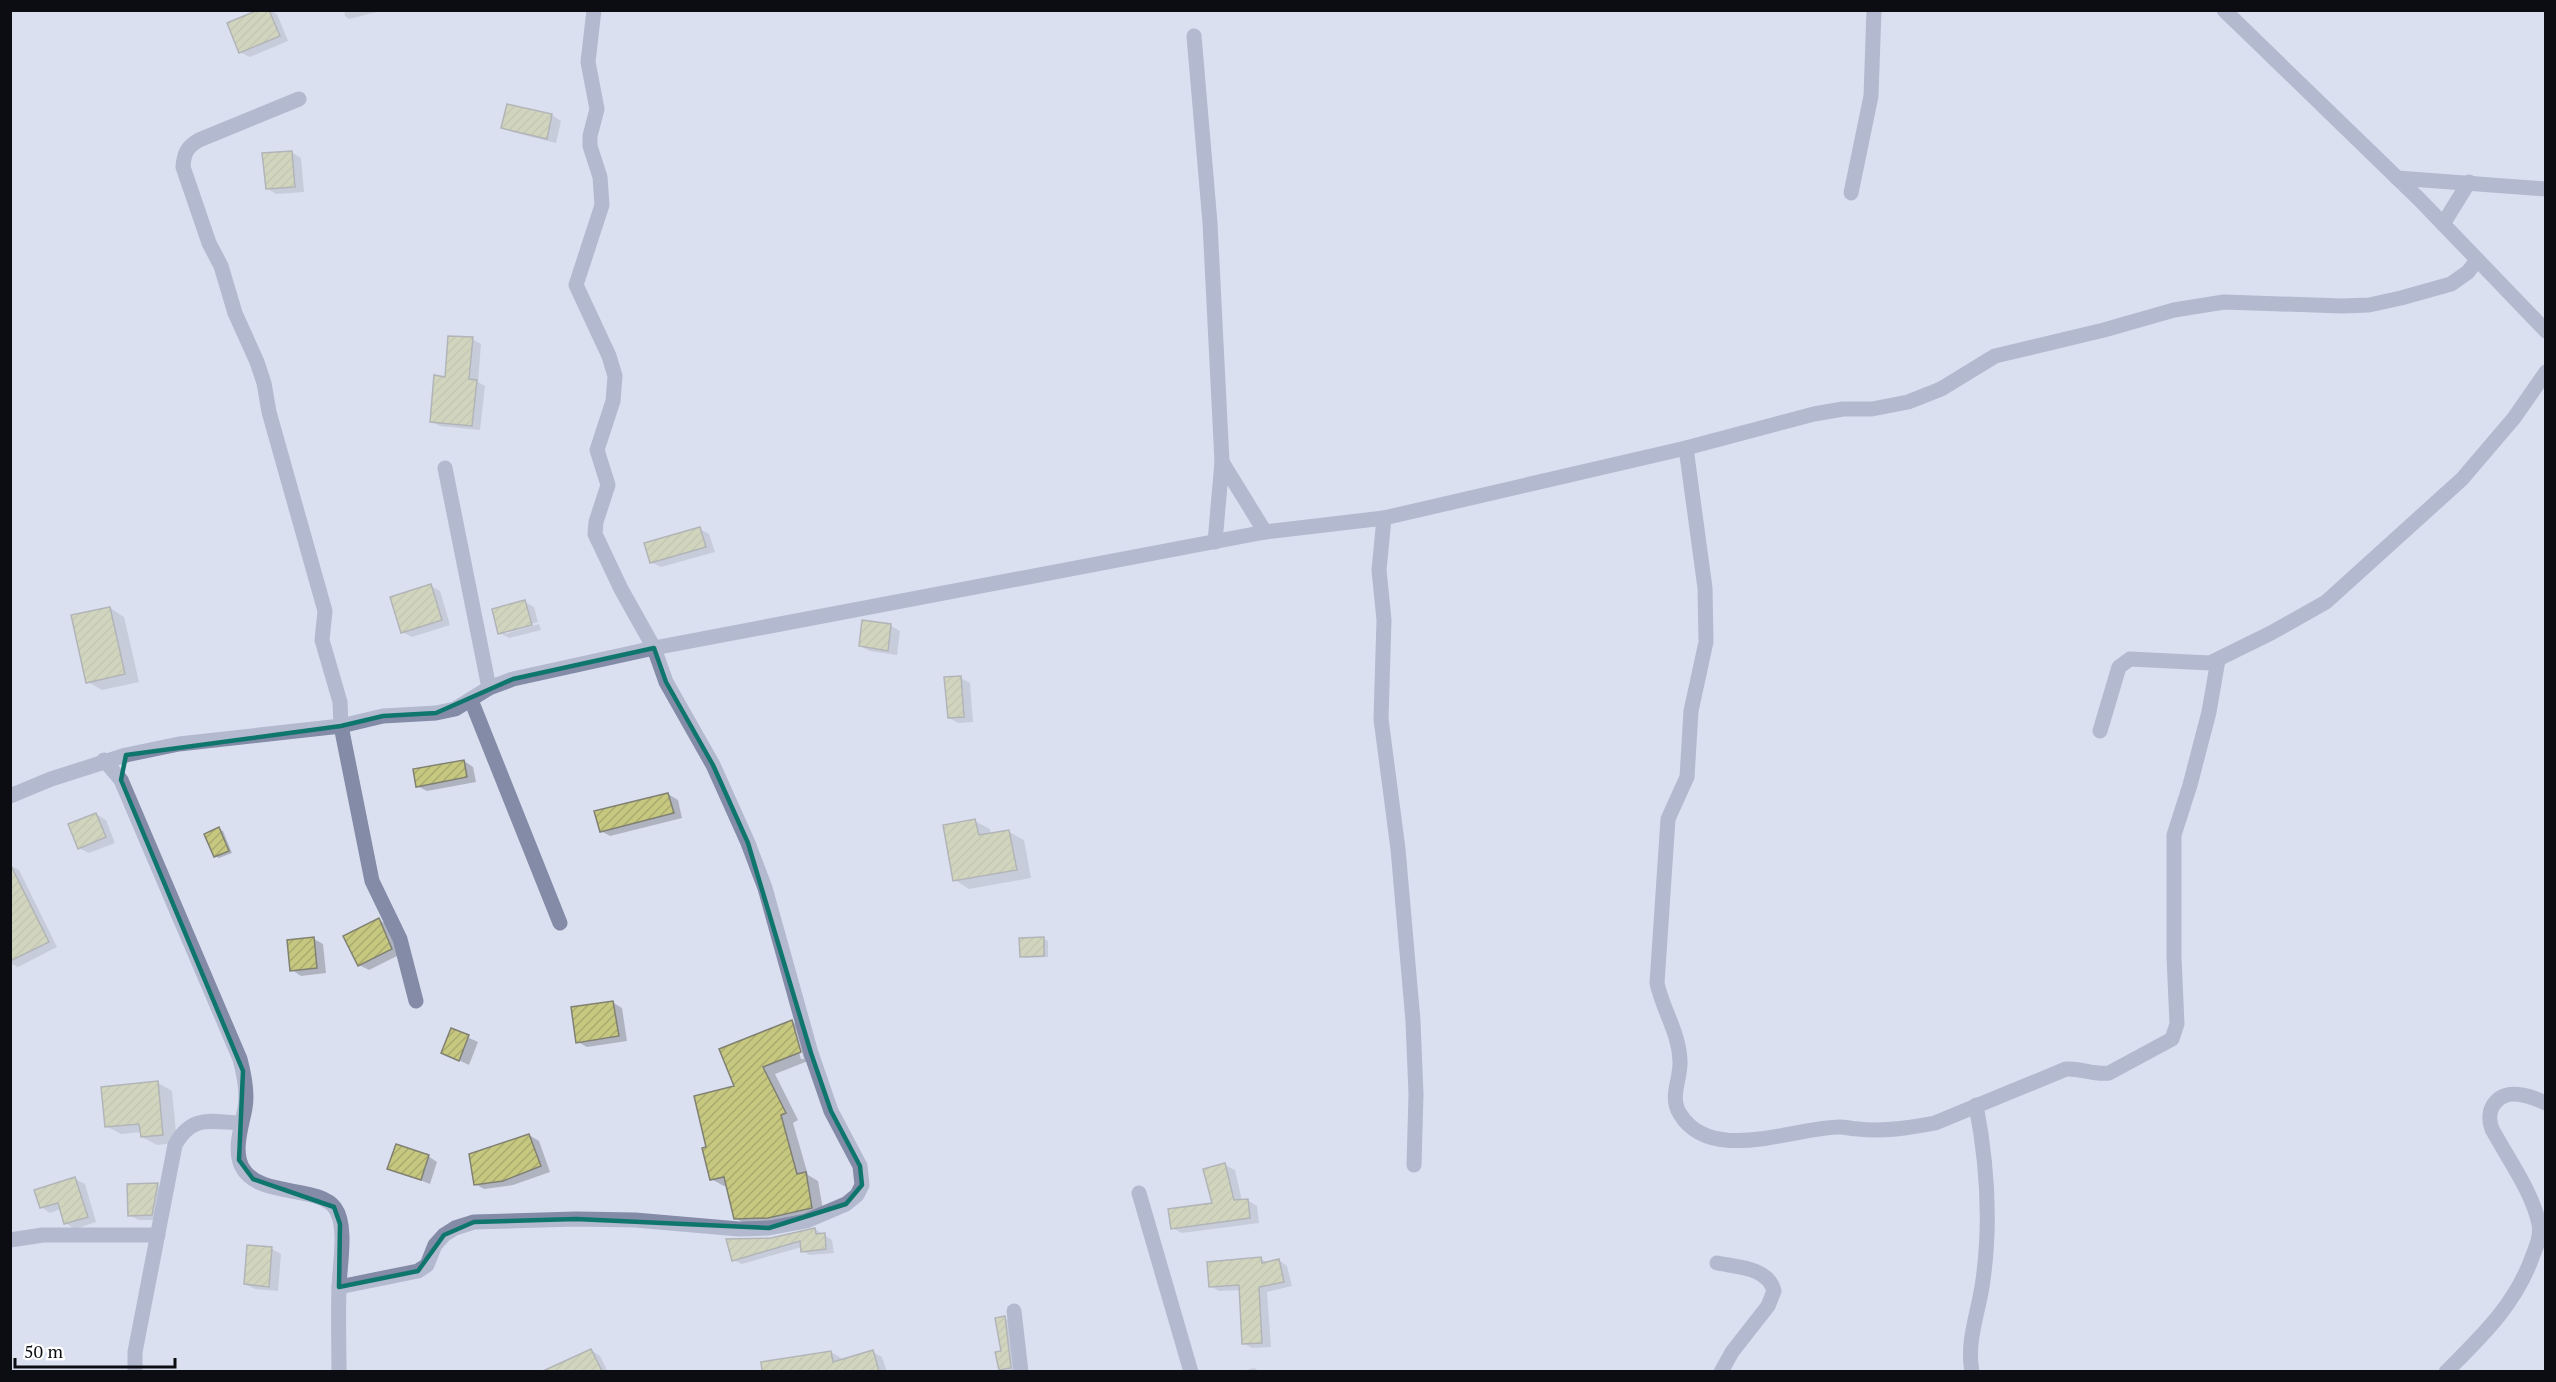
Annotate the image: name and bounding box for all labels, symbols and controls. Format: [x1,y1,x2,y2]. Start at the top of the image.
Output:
scale bar [15,1331,176,1369]
text: 50 m [24,1339,64,1363]

